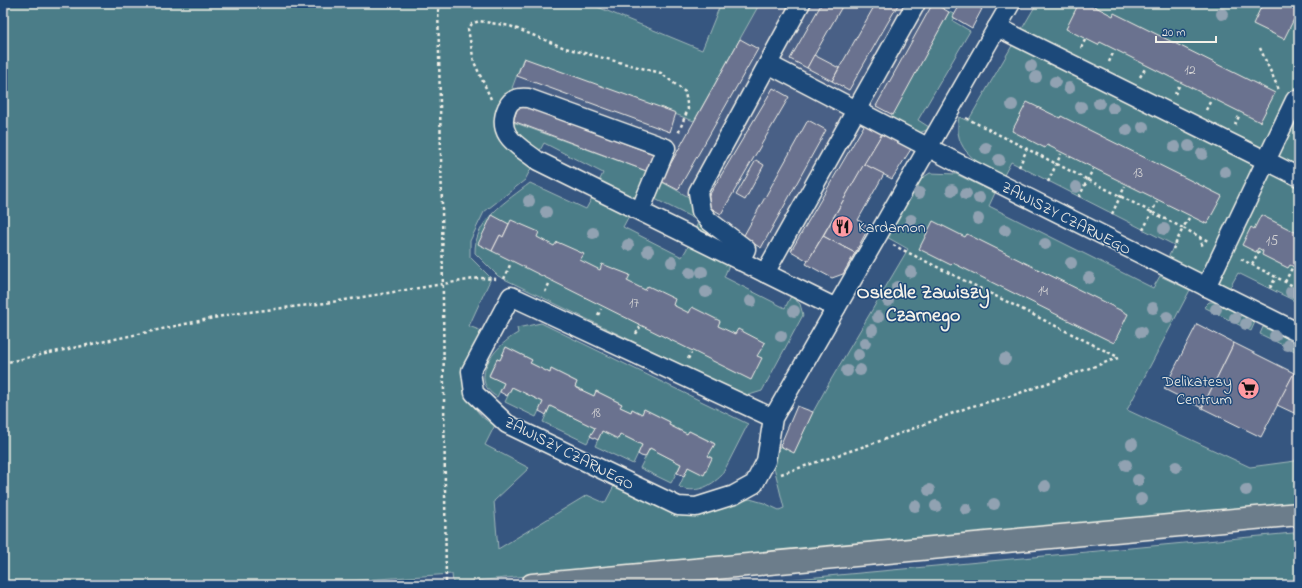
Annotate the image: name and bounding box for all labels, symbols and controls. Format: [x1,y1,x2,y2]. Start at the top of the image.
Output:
scale bar [1156,18,1216,44]
text: 20 m [1162,24,1185,42]
house number: 12 [1184,60,1196,81]
house number: 13 [1133,163,1143,184]
street label: ZAWISZY CZARNEGO [997,176,1135,262]
restaurant icon: Kardamon [830,213,856,239]
place label: Kardamon [858,216,926,240]
house number: 15 [1266,231,1278,252]
district label: Osiedle Zawiszy Czarnego [857,279,990,332]
house number: 14 [1038,281,1048,302]
house number: 17 [629,293,639,314]
place label: Delikatesy Centrum [1161,370,1232,412]
supermarket icon: Delikatesy Centrum [1235,376,1261,402]
house number: 18 [591,403,601,424]
street label: ZAWISZY CZARNEGO [500,411,638,497]

